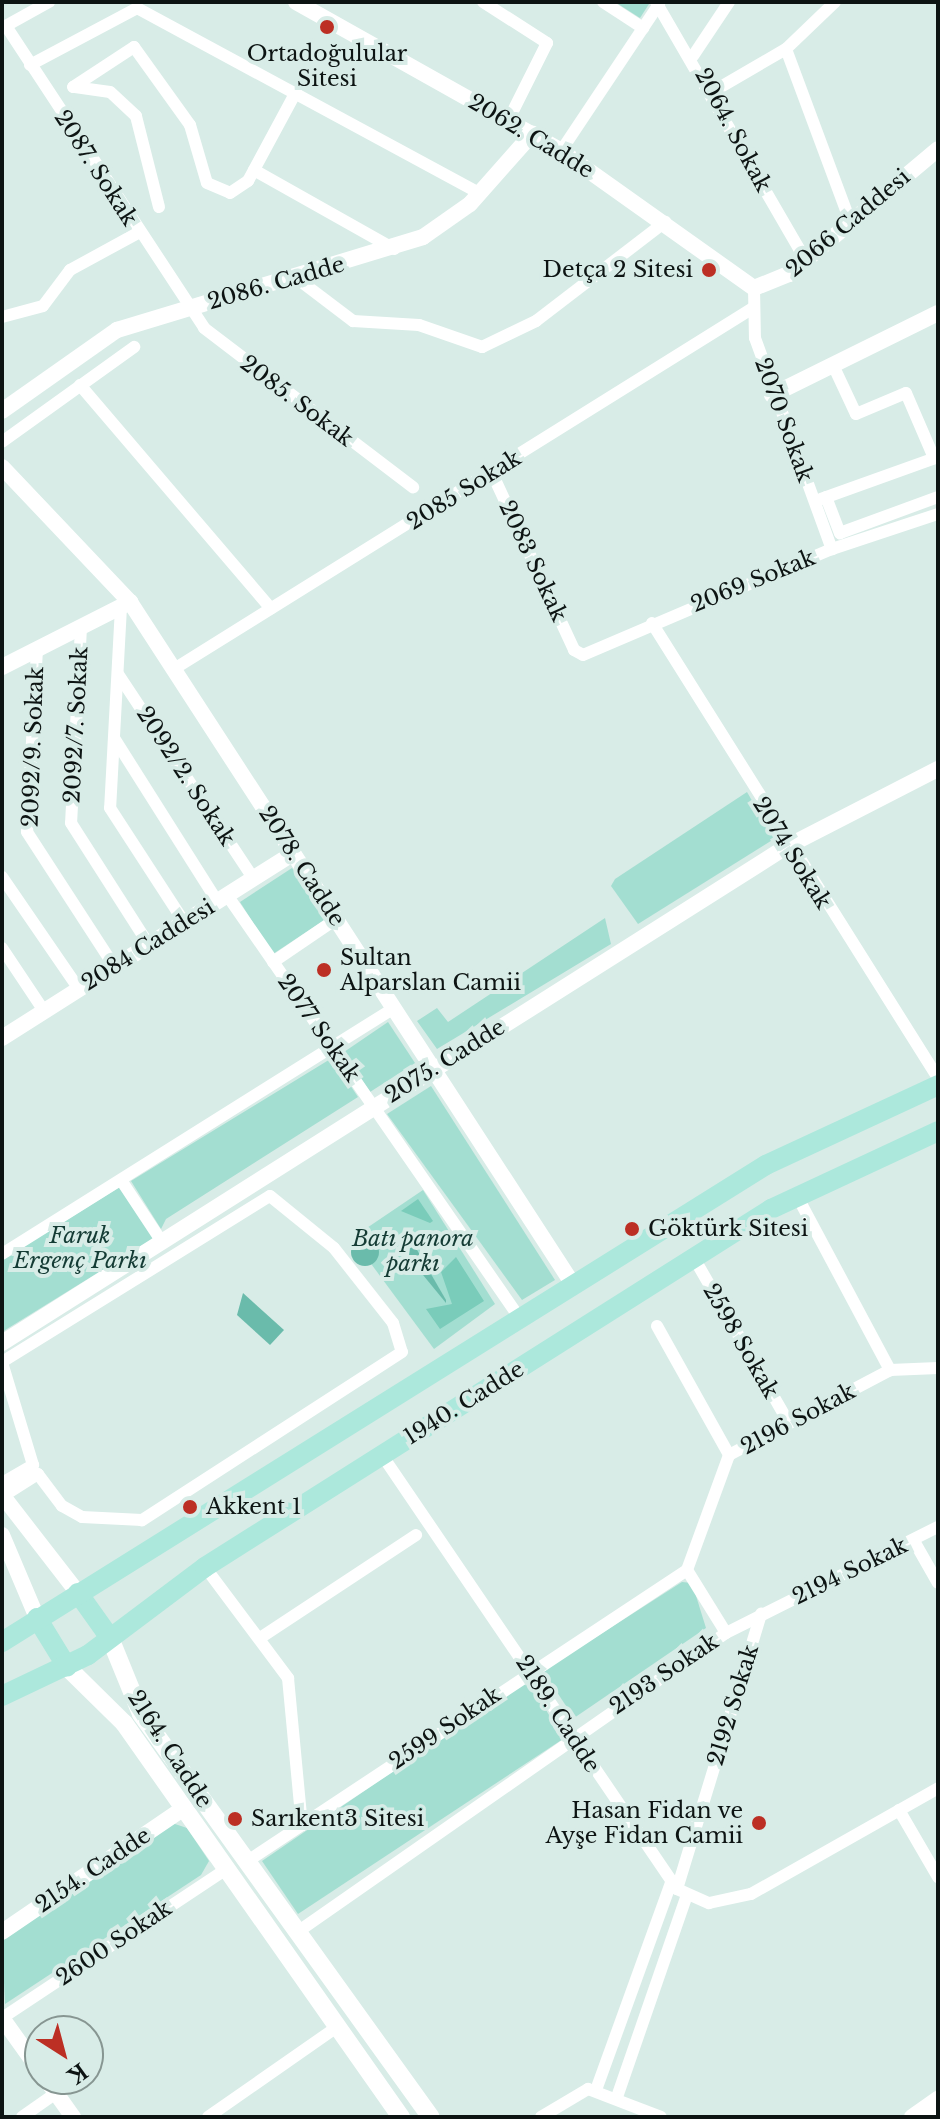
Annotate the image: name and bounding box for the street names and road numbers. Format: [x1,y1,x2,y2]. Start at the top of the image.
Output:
street label: 2064. Sokak [689,64,777,196]
street label: 2062. Cadde [464,88,598,184]
street label: 2087. Sokak [49,105,143,231]
street label: 2066 Caddesi [781,164,915,282]
street label: 2086. Cadde [205,251,347,315]
street label: 2085. Sokak [235,350,359,452]
street label: 2070 Sokak [749,354,819,486]
street label: 2085 Sokak [402,445,526,535]
street label: 2083 Sokak [493,496,573,626]
street label: 2069 Sokak [687,544,819,618]
street label: 2092/7. Sokak [59,646,93,804]
street label: 2092/9. Sokak [17,666,49,828]
street label: 2092/2. Sokak [131,701,241,851]
street label: 2074 Sokak [747,792,837,914]
street label: 2078. Cadde [253,801,351,931]
street label: 2084 Caddesi [77,894,219,996]
street label: 2077 Sokak [272,969,366,1087]
street label: 2075. Cadde [380,1014,510,1108]
street label: 2598 Sokak [698,1279,784,1403]
street label: 1940. Cadde [399,1356,529,1450]
street label: 2196 Sokak [736,1378,860,1460]
street label: 2194 Sokak [788,1532,912,1610]
street label: 2193 Sokak [605,1628,723,1720]
street label: 2192 Sokak [702,1641,764,1769]
street label: 2189. Cadde [510,1650,606,1778]
street label: 2599 Sokak [384,1681,506,1775]
street label: 2164. Cadde [122,1685,218,1813]
street label: 2154. Cadde [30,1822,156,1918]
street label: 2600 Sokak [51,1895,177,1991]

